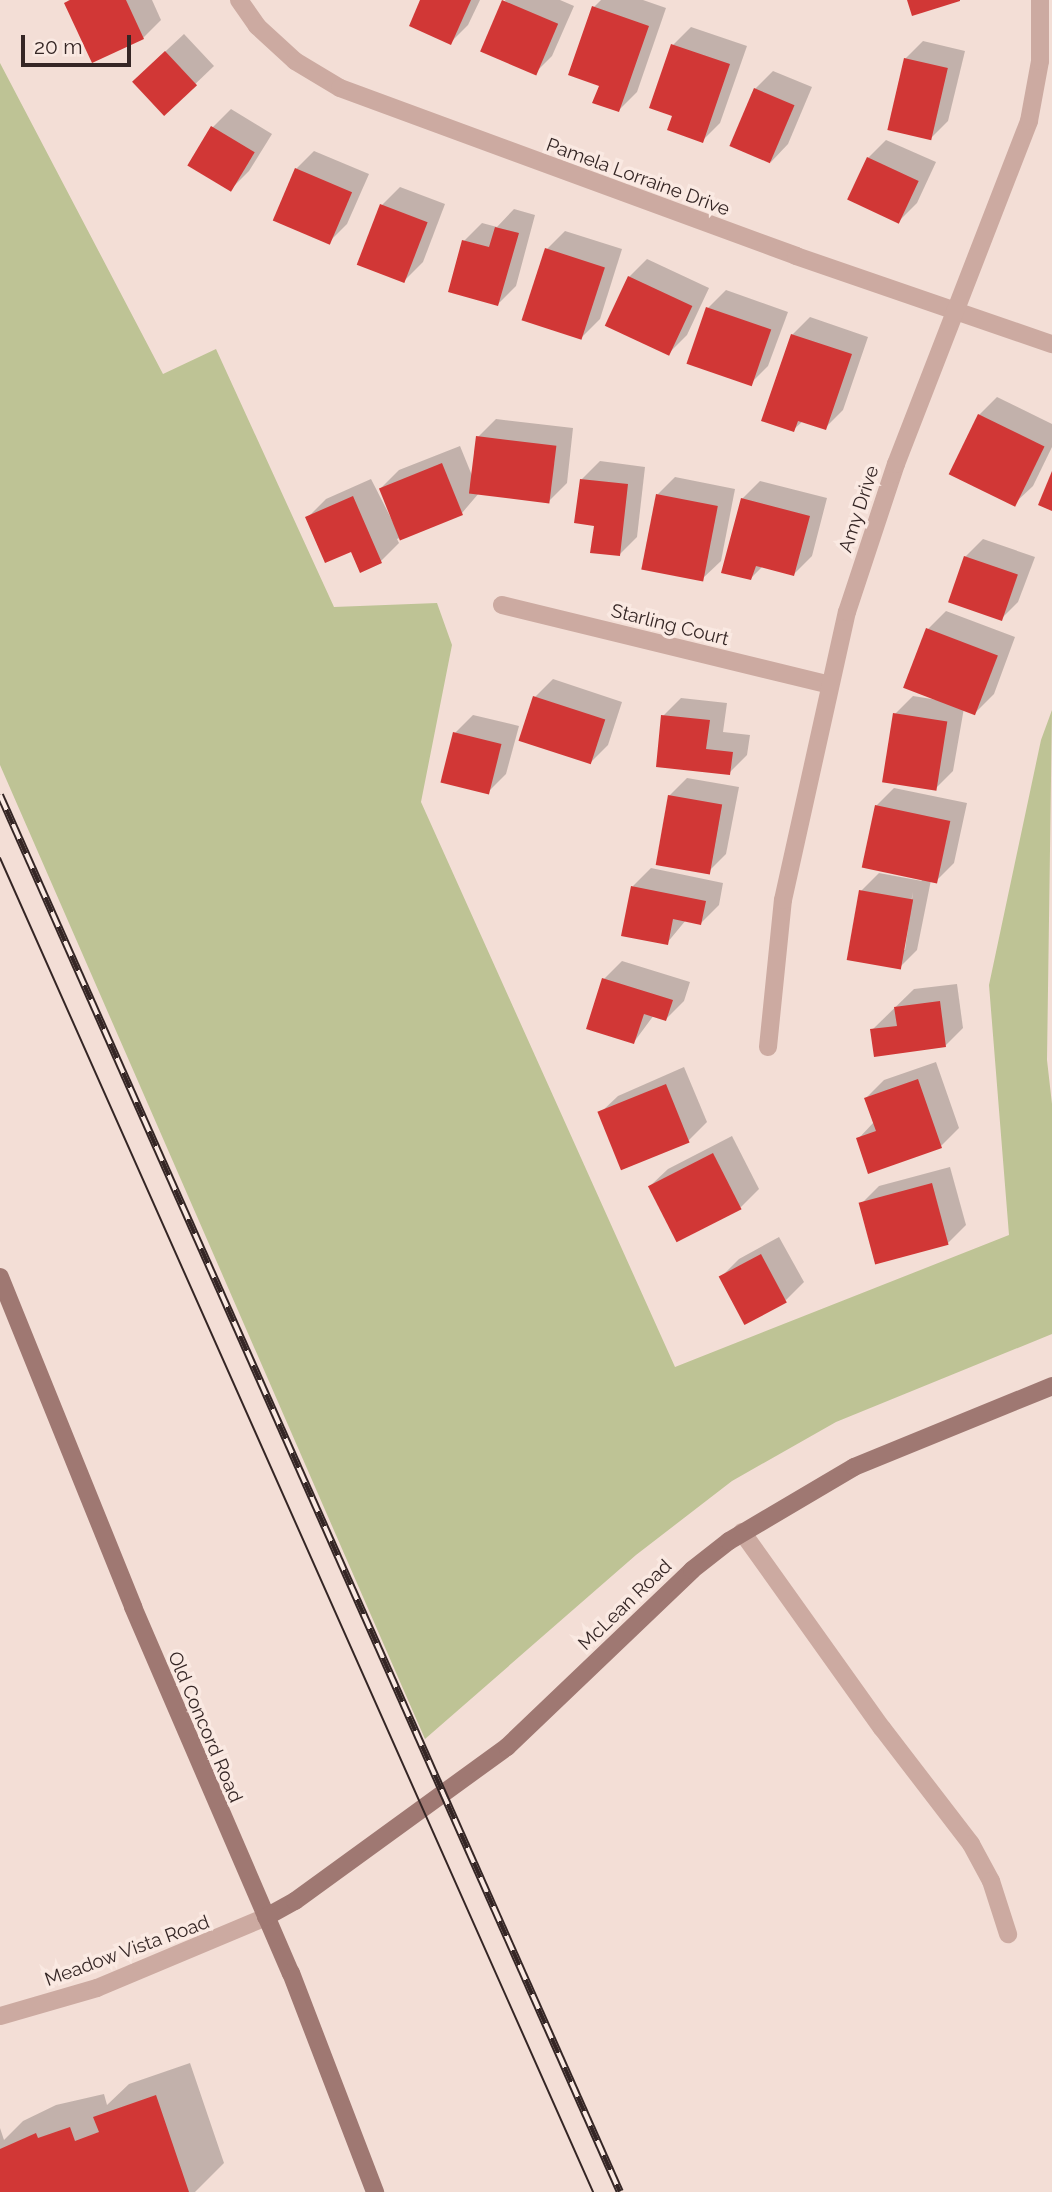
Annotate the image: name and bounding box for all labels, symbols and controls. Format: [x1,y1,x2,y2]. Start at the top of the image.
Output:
scale bar [24,21,135,65]
text: 20 m [34,34,82,59]
street label: Pamela Lorraine Drive [543,133,733,221]
street label: Amy Drive [834,462,884,556]
street label: Starling Court [609,599,731,651]
street label: McLean Road [574,1555,676,1655]
street label: Old Concord Road [163,1648,247,1806]
street label: Meadow Vista Road [41,1910,213,1992]

